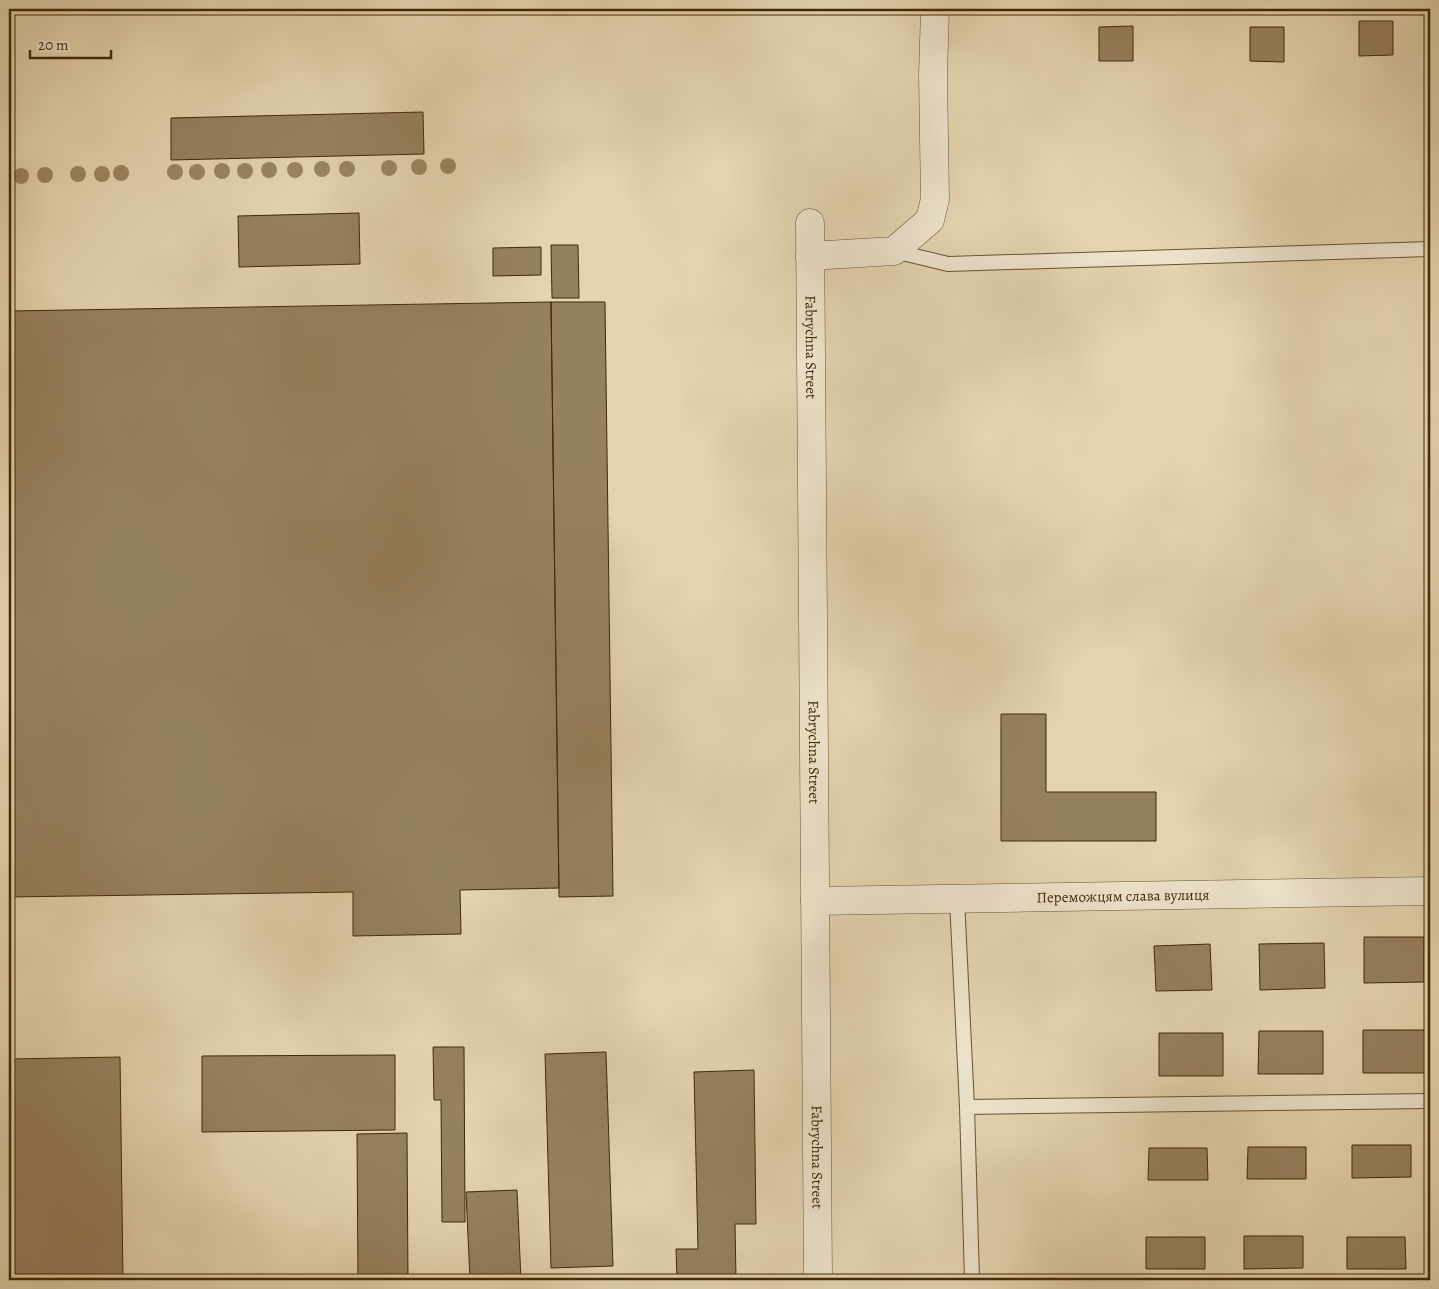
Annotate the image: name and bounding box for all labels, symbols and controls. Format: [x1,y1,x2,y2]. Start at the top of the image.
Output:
scale bar [30,28,111,60]
text: 20 m [38,35,69,55]
street label: Fabrychna Street [801,295,821,399]
street label: Fabrychna Street [804,700,824,804]
street label: Переможцям слава вулиця [1036,885,1210,907]
street label: Fabrychna Street [807,1105,827,1209]

